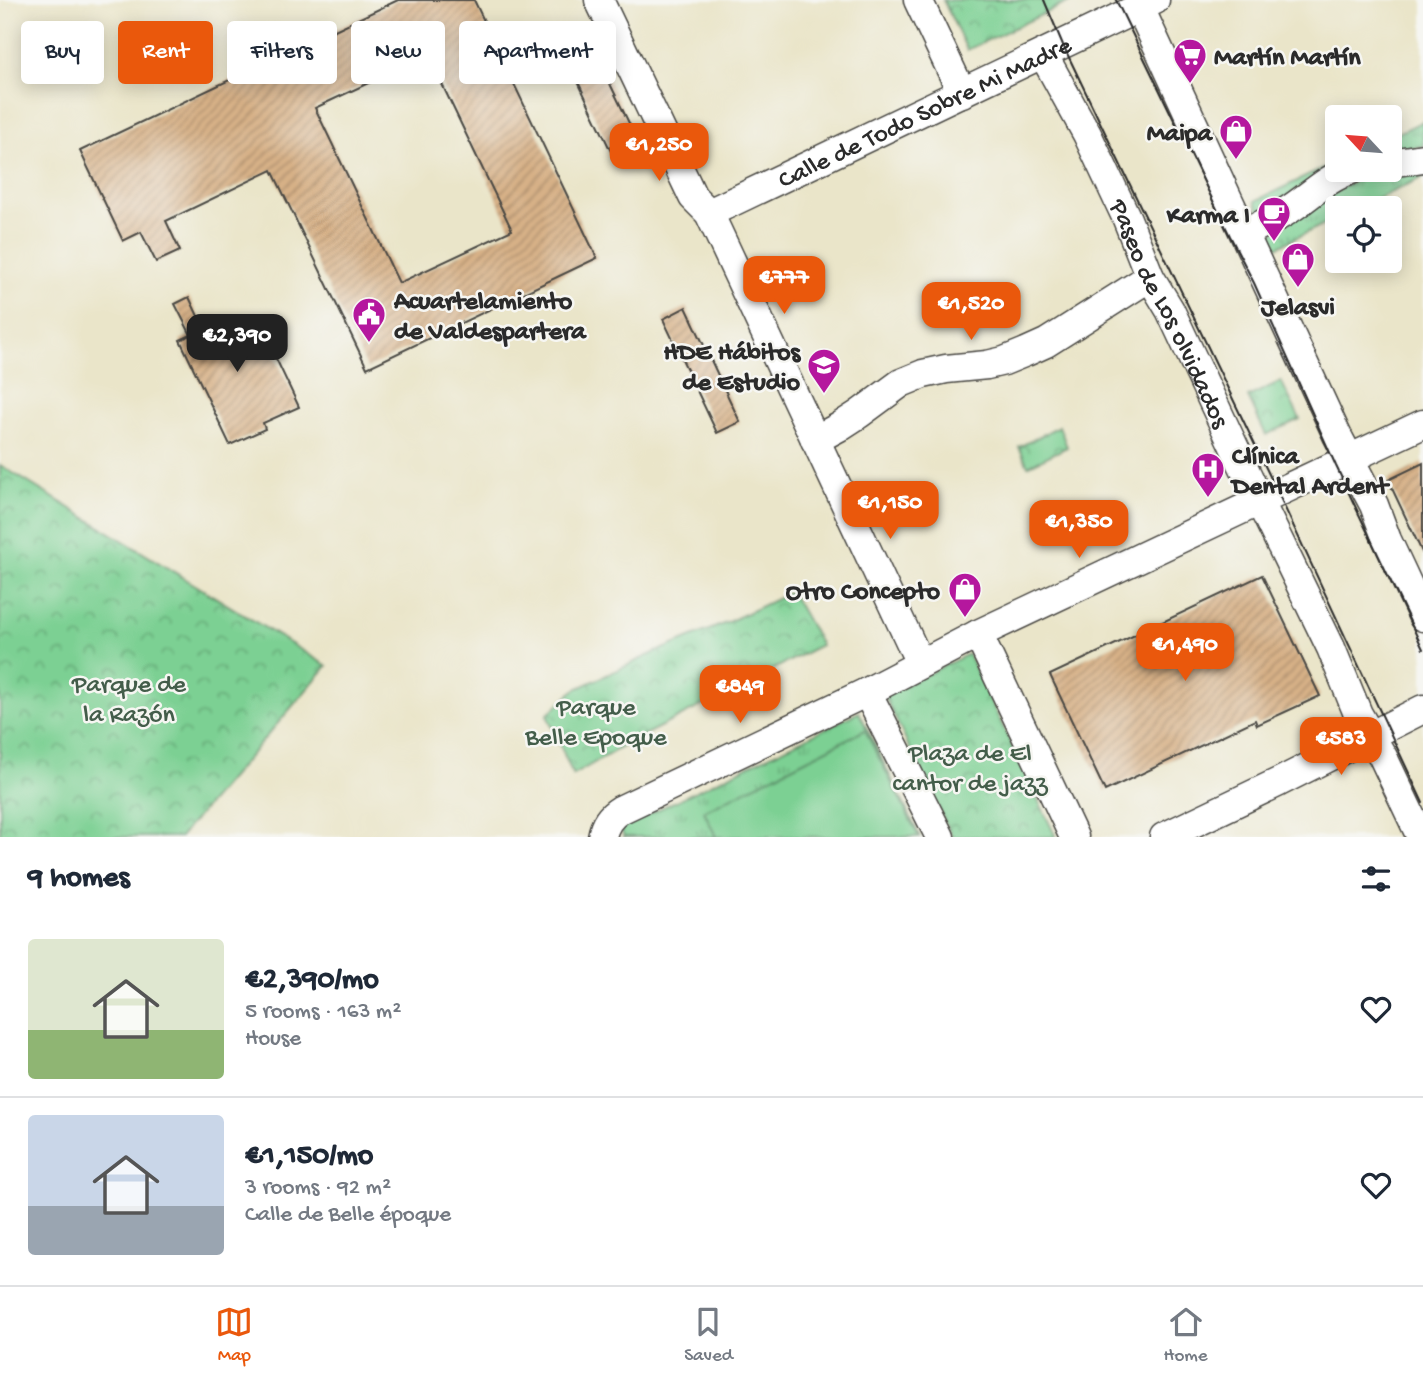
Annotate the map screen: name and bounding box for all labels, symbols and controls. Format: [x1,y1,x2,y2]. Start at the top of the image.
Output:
chip: Buy [21,21,104,84]
chip: Rent [118,21,213,84]
chip: Filters [227,21,337,84]
chip: New [351,21,445,84]
chip: Apartment [459,21,616,84]
street label: Calle de Todo Sobre Mi Madre [774,31,1078,198]
supermarket icon: Martín Martín [1171,36,1209,85]
place label: Martín Martín [1214,44,1361,75]
north arrow [1325,105,1402,182]
map controls [1325,105,1402,273]
shop icon: Maipa [1217,112,1255,161]
place label: Maipa [1147,120,1214,151]
pin: €1,250 [602,124,716,183]
text: €1,250 [626,132,692,159]
street label: Paseo de Los olvidados [1100,194,1235,435]
cafe icon: Karma I [1255,194,1293,243]
button: locate [1325,196,1402,273]
place label: Karma I [1166,202,1250,233]
shop icon: Jelasvi [1279,240,1317,289]
pin: €777 [743,256,825,316]
text: €777 [759,265,809,292]
pin: €1,520 [914,282,1028,342]
place label: Acuartelamiento de Valdespartera [393,288,587,349]
text: €1,520 [938,291,1004,318]
place label: Jelasvi [1260,294,1335,325]
public building icon: Acuartelamiento de Valdespartera [350,295,388,344]
pin: €2,390 [180,314,294,374]
text: €2,390 [203,323,271,350]
place label: HDE Hábitos de Estudio [664,339,801,400]
school or university icon: HDE Hábitos de Estudio [805,346,843,395]
place label: Clínica Dental Ardent [1230,443,1390,504]
hospital icon: Clínica Dental Ardent [1189,450,1227,499]
pin: €1,150 [833,482,947,541]
text: €1,150 [858,490,922,517]
pin: €1,350 [1022,500,1136,560]
text: €1,350 [1045,509,1113,536]
shop icon: Otro Concepto [946,570,984,619]
place label: Otro Concepto [786,578,940,609]
pin: €1,490 [1128,624,1242,683]
text: €1,490 [1152,632,1218,659]
pin: €849 [699,666,781,725]
park label: Parque de la Razón [71,671,187,732]
text: €849 [716,674,764,701]
park label: Parque Belle Epoque [524,694,667,755]
pin: €583 [1300,718,1382,777]
text: €583 [1316,726,1366,753]
park label: Plaza de El cantor de jazz [893,740,1049,801]
icon: filters [1357,860,1395,898]
text: 9 homes [28,862,130,897]
text: €2,390/mo [245,964,379,999]
icon: home [84,967,168,1051]
icon: heart [1357,990,1395,1028]
text: 5 rooms · 163 m² [245,999,401,1026]
text: House [245,1026,301,1053]
text: €1,150/mo [245,1140,373,1175]
icon: home [84,1143,168,1227]
icon: heart [1357,1166,1395,1204]
text: 3 rooms · 92 m² [245,1175,391,1202]
text: Calle de Belle époque [245,1202,451,1229]
tab: Map [215,1303,253,1368]
tab: Saved [684,1303,733,1368]
tab: Home [1164,1303,1208,1368]

